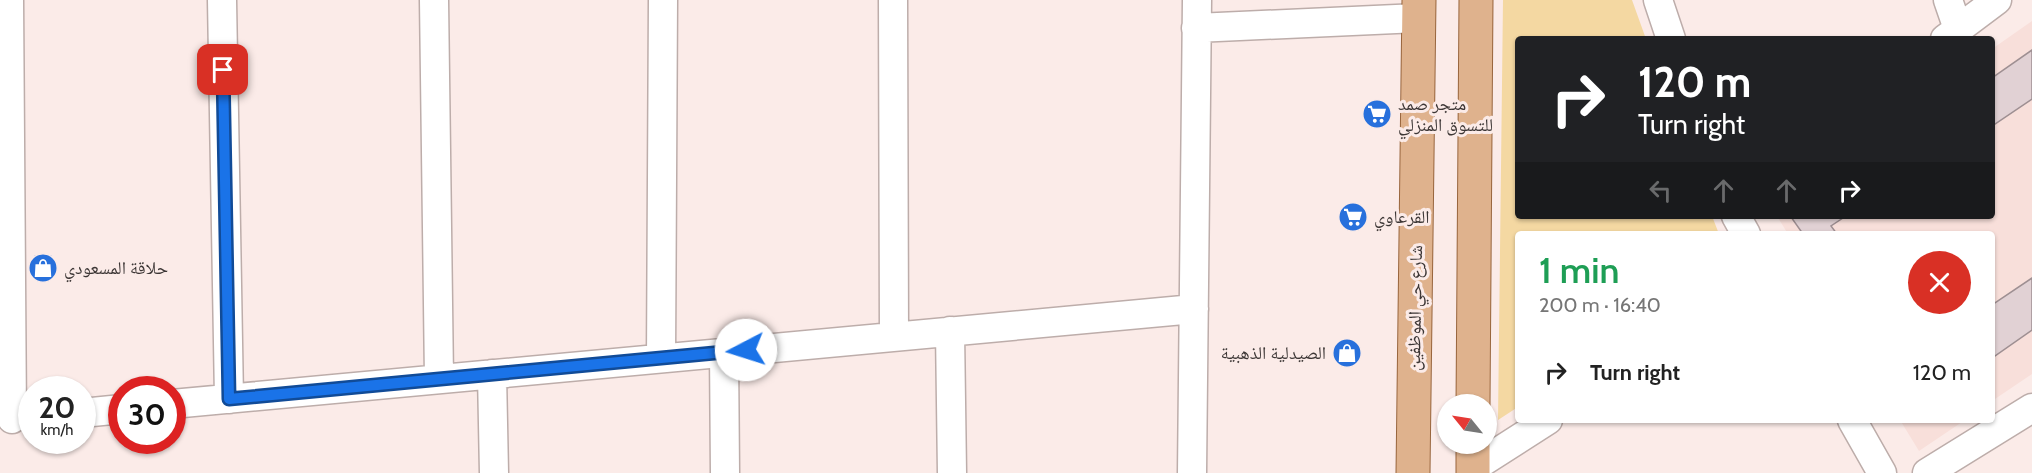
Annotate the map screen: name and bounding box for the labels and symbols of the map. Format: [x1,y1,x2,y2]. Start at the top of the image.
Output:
pin [197,44,248,95]
place label: متجر صمد للتسوق المنزلي [1398,93,1493,140]
supermarket icon: متجر صمد للتسوق المنزلي [1361,98,1393,130]
supermarket icon: القرعاوي [1337,201,1369,233]
place label: القرعاوي [1374,206,1430,232]
street label: شارع حي الموظفين [1403,245,1431,371]
shop icon: حلاقة المسعودي [27,252,59,284]
place label: حلاقة المسعودي [64,257,168,283]
position arrow [714,318,778,382]
shop icon: الصيدلية الذهبية [1331,337,1363,369]
place label: الصيدلية الذهبية [1221,342,1326,364]
speed limit sign: 30 [108,376,186,454]
north arrow [1437,394,1497,454]

